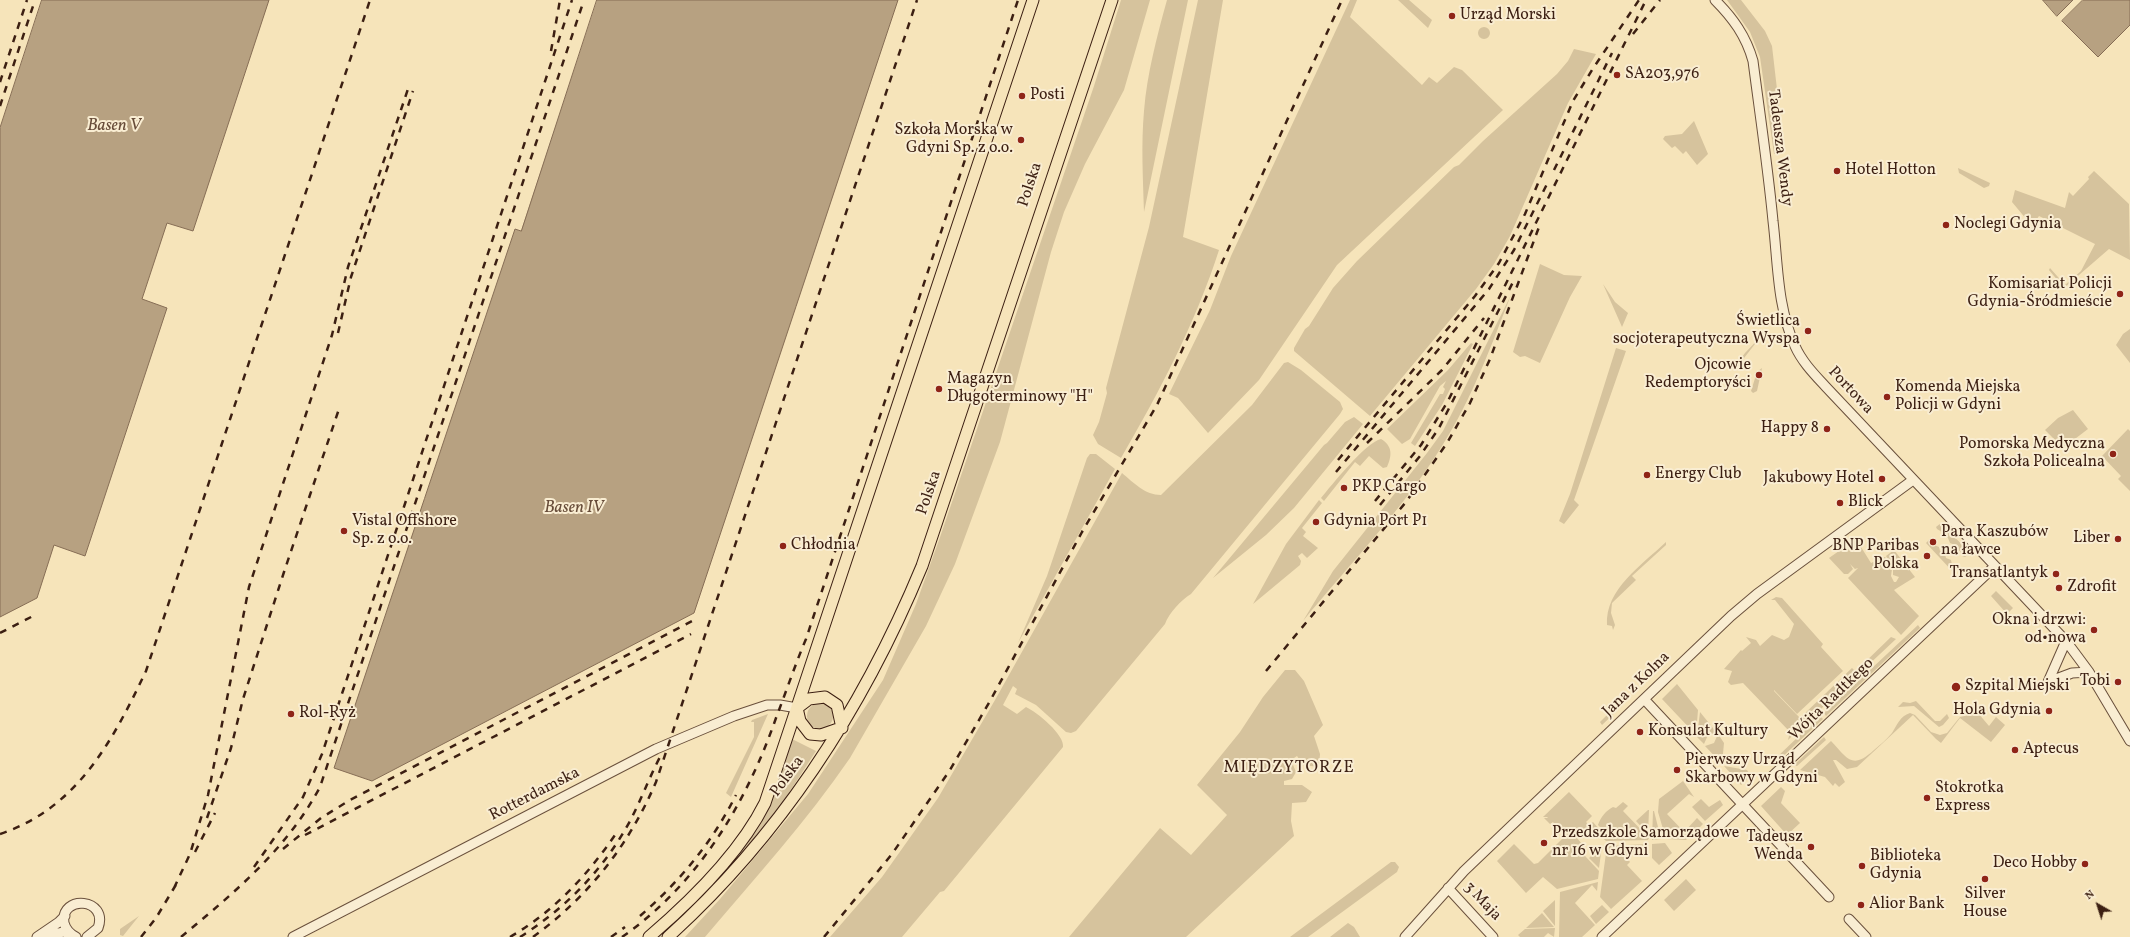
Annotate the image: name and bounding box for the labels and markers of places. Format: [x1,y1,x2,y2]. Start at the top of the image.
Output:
place label: Urząd Morski [1460,6,1556,26]
marker: Urząd Morski [1447,11,1457,21]
place label: SA203,976 [1625,65,1699,85]
marker: SA203,976 [1612,70,1622,80]
place label: Posti [1030,86,1065,106]
marker: Posti [1017,91,1027,101]
place label: Szkoła Morska w Gdyni Sp. z o.o. [894,121,1013,159]
marker: Szkoła Morska w Gdyni Sp. z o.o. [1016,135,1026,145]
place label: Hotel Hotton [1845,161,1936,181]
marker: Hotel Hotton [1832,166,1842,176]
place label: Noclegi Gdynia [1954,215,2061,235]
marker: Noclegi Gdynia [1941,220,1951,230]
place label: Komisariat Policji Gdynia-Śródmieście [1968,275,2112,313]
marker: Komisariat Policji Gdynia-Śródmieście [2115,289,2125,299]
place label: Świetlica socjoterapeutyczna Wyspa [1613,312,1800,350]
marker: Świetlica socjoterapeutyczna Wyspa [1803,326,1813,336]
place label: Ojcowie Redemptoryści [1645,356,1751,394]
place label: Magazyn Długoterminowy "H" [947,370,1093,408]
marker: Ojcowie Redemptoryści [1754,370,1764,380]
place label: Komenda Miejska Policji w Gdyni [1895,378,2021,416]
marker: Magazyn Długoterminowy "H" [934,384,944,394]
marker: Komenda Miejska Policji w Gdyni [1882,392,1892,402]
place label: Happy 8 [1761,419,1819,439]
marker: Happy 8 [1822,424,1832,434]
place label: Pomorska Medyczna Szkoła Policealna [1959,435,2105,473]
marker: Pomorska Medyczna Szkoła Policealna [2108,449,2118,459]
place label: Energy Club [1655,465,1741,485]
place label: Jakubowy Hotel [1763,469,1874,489]
marker: Energy Club [1642,470,1652,480]
marker: Jakubowy Hotel [1877,474,1887,484]
place label: PKP Cargo [1352,478,1426,498]
marker: PKP Cargo [1339,483,1349,493]
place label: Blick [1848,493,1883,513]
marker: Blick [1835,498,1845,508]
place label: Vistal Offshore Sp. z o.o. [352,512,457,550]
place label: Gdynia Port P1 [1324,512,1427,532]
marker: Gdynia Port P1 [1311,517,1321,527]
place label: Para Kaszubów na ławce [1941,523,2048,561]
marker: Vistal Offshore Sp. z o.o. [339,526,349,536]
place label: Liber [2073,529,2110,549]
marker: Liber [2113,534,2123,544]
place label: Chłodnia [791,536,856,556]
place label: BNP Paribas Polska [1832,537,1919,575]
marker: Para Kaszubów na ławce [1928,537,1938,547]
marker: Chłodnia [778,541,788,551]
marker: BNP Paribas Polska [1922,551,1932,561]
place label: Transatlantyk [1950,564,2048,584]
marker: Transatlantyk [2051,569,2061,579]
place label: Zdrofit [2067,578,2117,598]
marker: Zdrofit [2054,583,2064,593]
place label: Okna i drzwi: od•nowa [1992,611,2086,649]
marker: Okna i drzwi: od•nowa [2089,625,2099,635]
place label: Tobi [2080,672,2110,692]
place label: Szpital Miejski [1965,677,2070,697]
marker: Tobi [2113,677,2123,687]
marker: Szpital Miejski [1950,681,1962,693]
place label: Hola Gdynia [1953,701,2041,721]
place label: Rol-Ryż [299,704,356,724]
marker: Hola Gdynia [2044,706,2054,716]
marker: Rol-Ryż [286,709,296,719]
place label: Konsulat Kultury [1648,722,1768,742]
marker: Konsulat Kultury [1635,727,1645,737]
place label: Aptecus [2023,740,2079,760]
marker: Aptecus [2010,745,2020,755]
place label: Pierwszy Urząd Skarbowy w Gdyni [1685,751,1818,789]
marker: Pierwszy Urząd Skarbowy w Gdyni [1672,765,1682,775]
place label: Stokrotka Express [1935,779,2004,817]
marker: Stokrotka Express [1922,793,1932,803]
place label: Przedszkole Samorządowe nr 16 w Gdyni [1552,824,1739,862]
place label: Tadeusz Wenda [1746,828,1803,866]
marker: Przedszkole Samorządowe nr 16 w Gdyni [1539,838,1549,848]
marker: Tadeusz Wenda [1806,842,1816,852]
place label: Biblioteka Gdynia [1870,847,1941,885]
place label: Deco Hobby [1993,854,2077,874]
marker: Deco Hobby [2080,859,2090,869]
marker: Biblioteka Gdynia [1857,861,1867,871]
marker: Silver House [1980,874,1990,884]
place label: Silver House [1963,885,2007,923]
place label: Alior Bank [1869,895,1944,915]
marker: Alior Bank [1856,900,1866,910]

